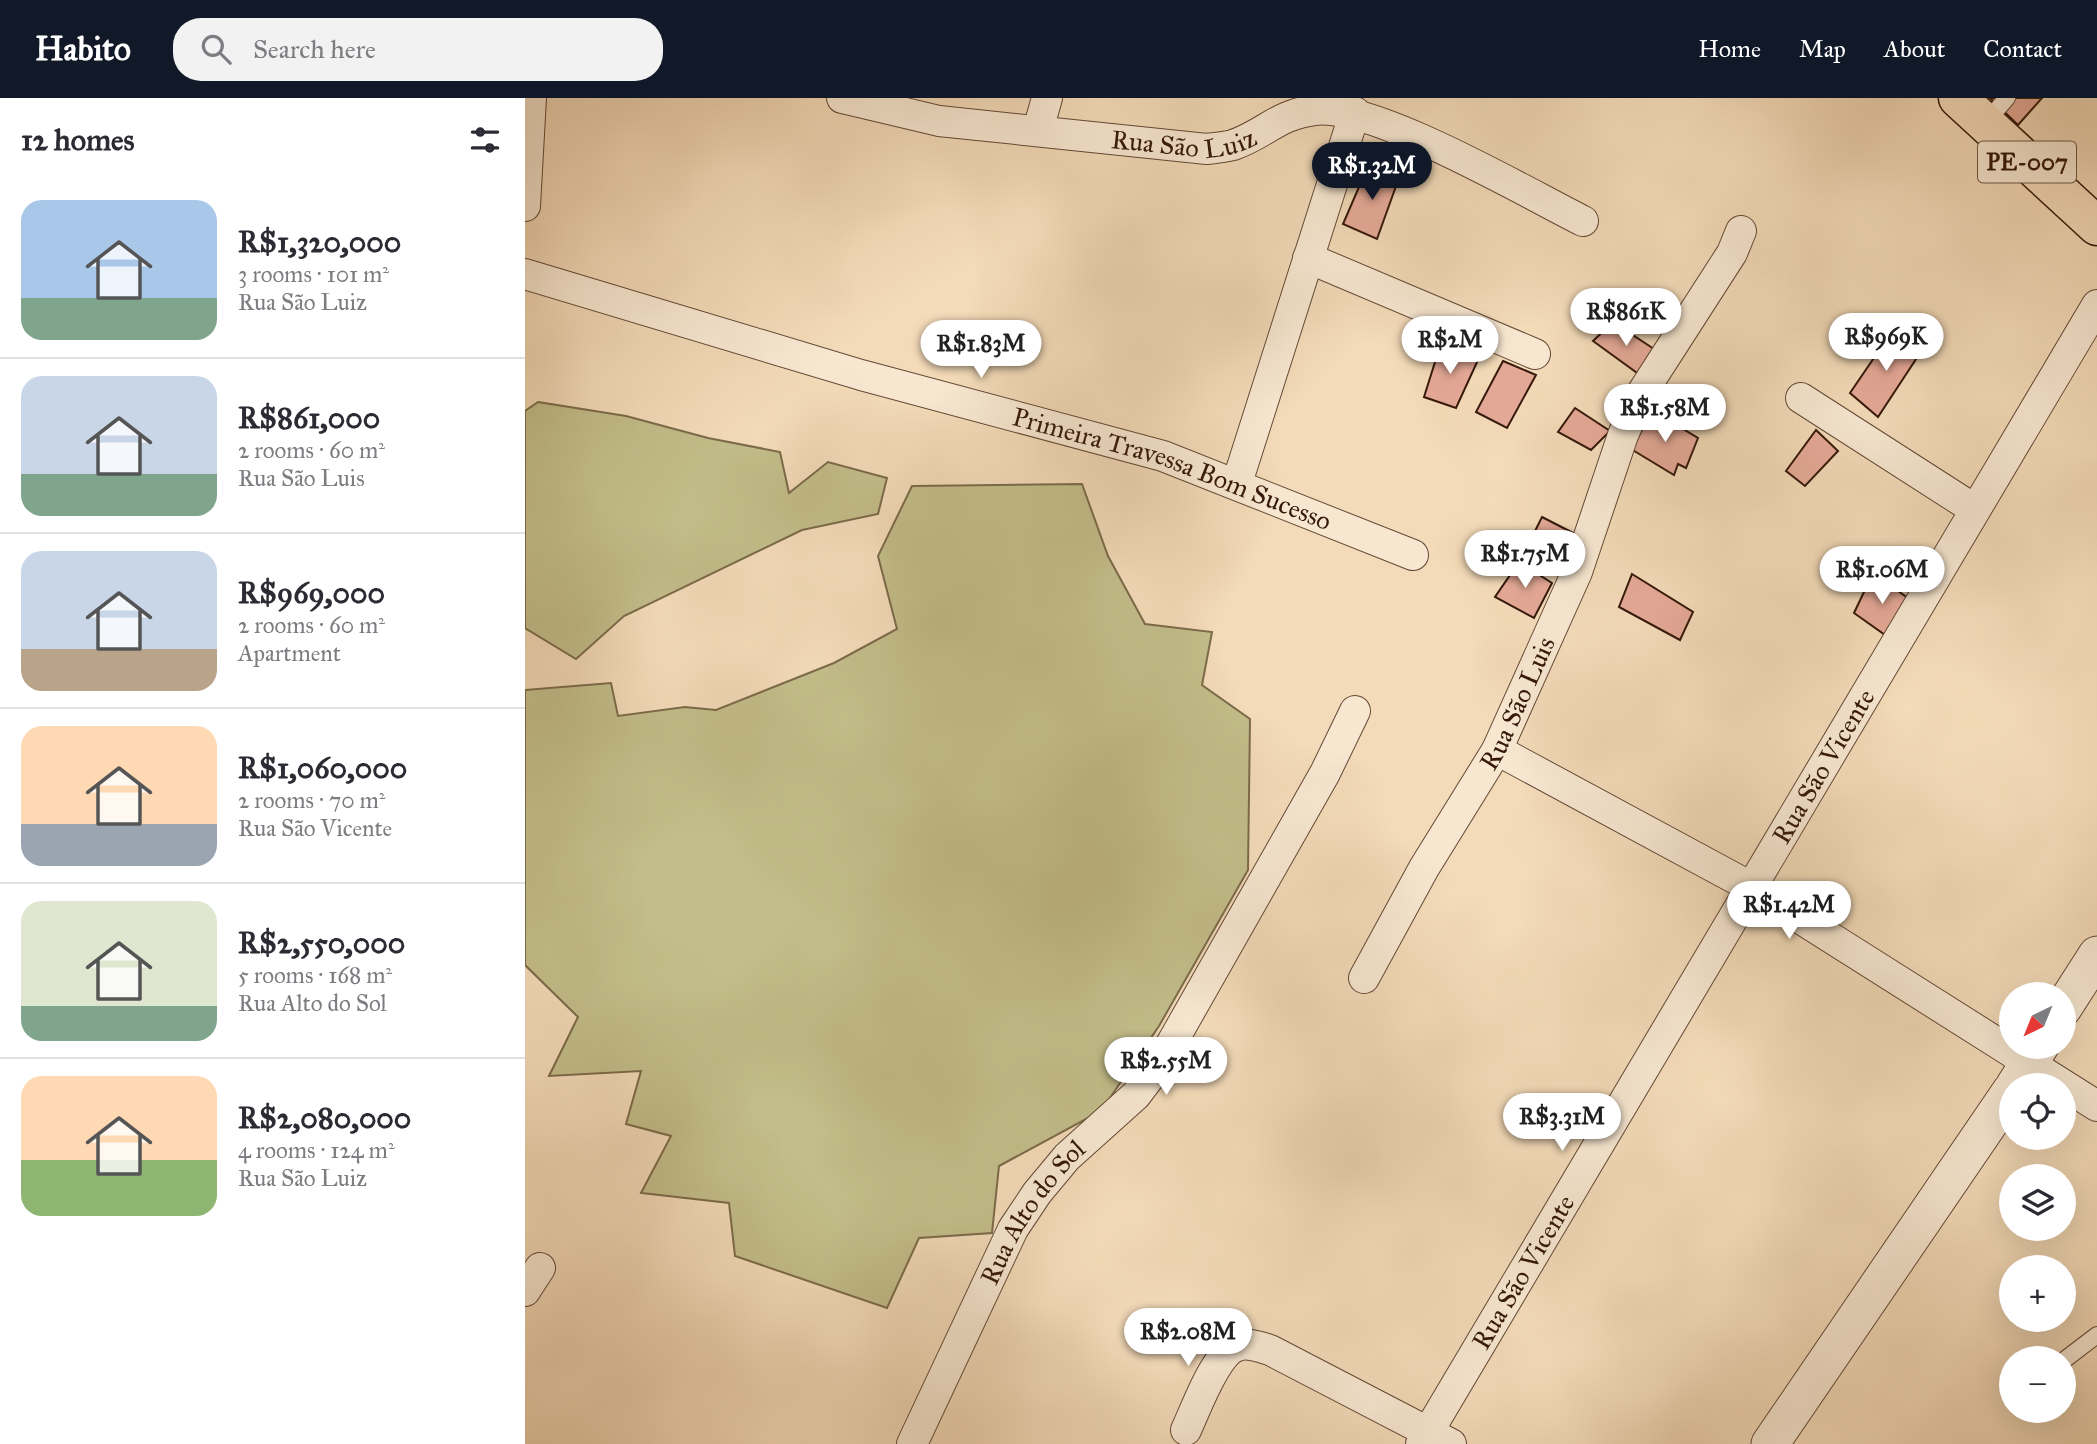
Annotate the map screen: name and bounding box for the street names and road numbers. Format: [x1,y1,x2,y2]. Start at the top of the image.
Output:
street label: Rua São Luiz [1110,121,1262,165]
road number: PE-007 [1978,141,2076,182]
street label: Primeira Travessa Bom Sucesso [1009,400,1336,537]
street label: Rua São Luis [1473,632,1562,776]
street label: Rua São Vicente [1765,683,1882,850]
street label: Rua Alto do Sol [973,1133,1091,1290]
street label: Rua São Vicente [1465,1189,1581,1355]

